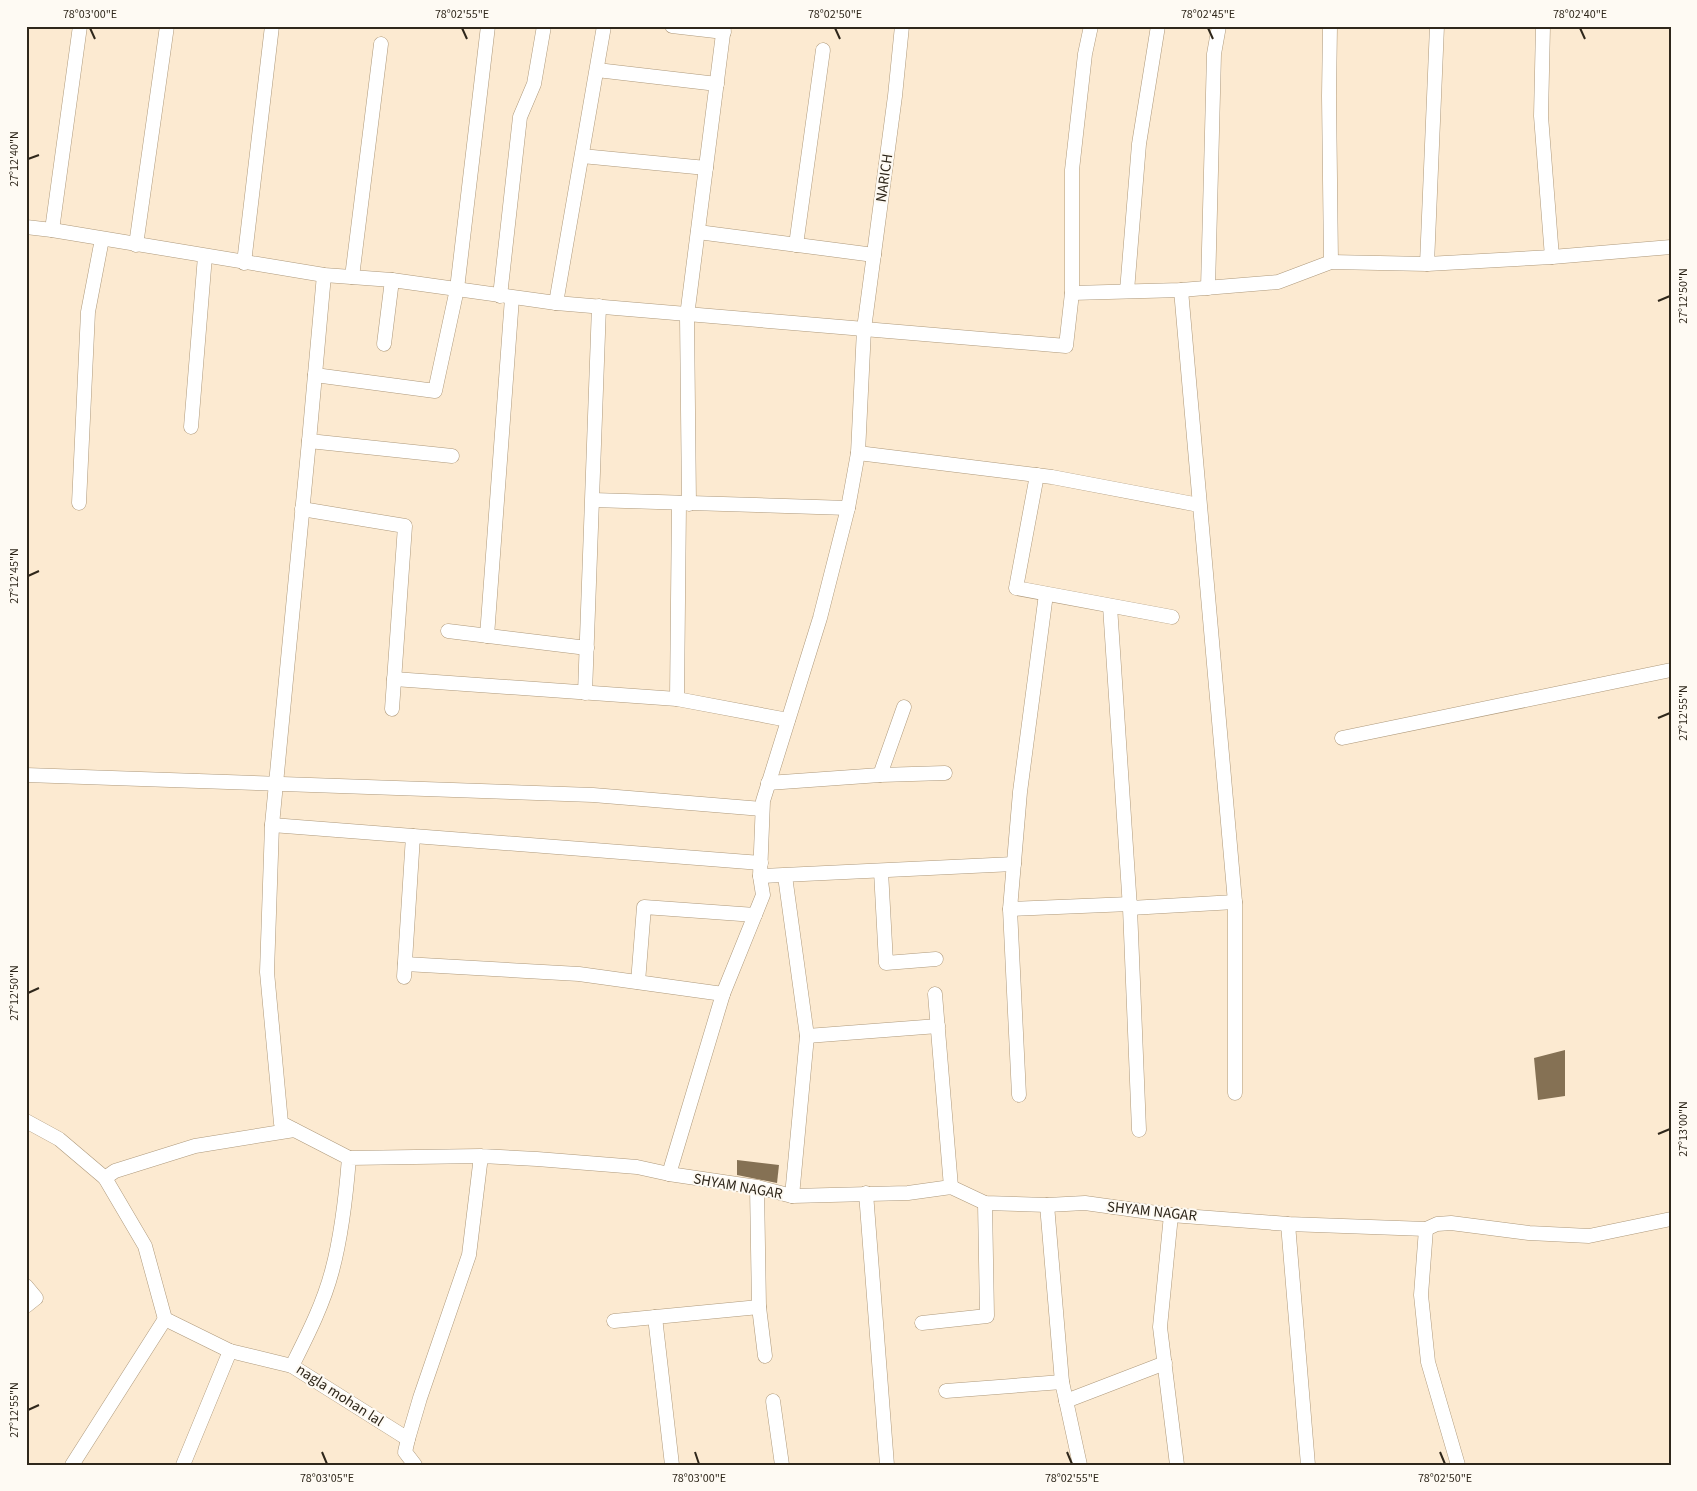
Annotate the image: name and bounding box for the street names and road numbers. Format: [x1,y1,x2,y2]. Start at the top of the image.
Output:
street label: NARICH [871,153,898,204]
street label: SHYAM NAGAR [692,1168,785,1205]
street label: SHYAM NAGAR [1106,1196,1198,1227]
street label: nagla mohan lal [292,1359,388,1432]

